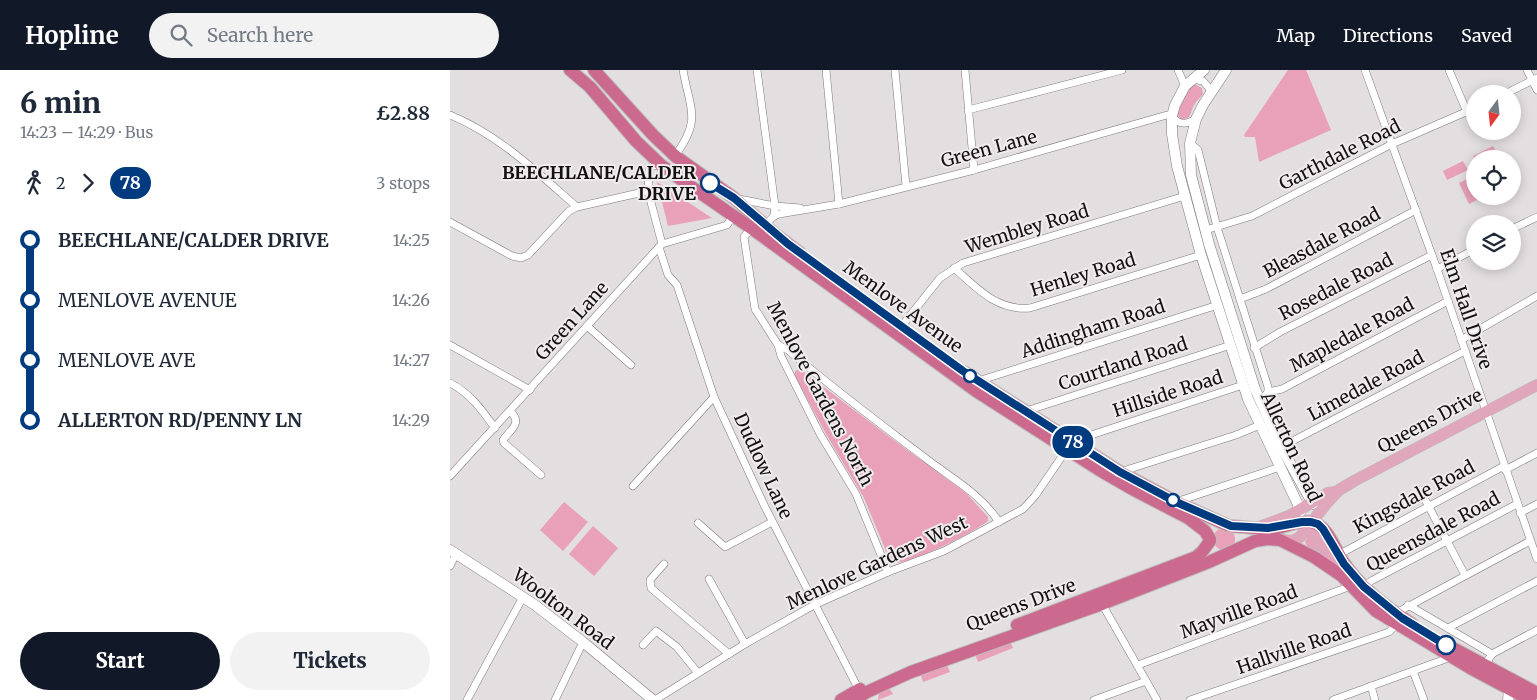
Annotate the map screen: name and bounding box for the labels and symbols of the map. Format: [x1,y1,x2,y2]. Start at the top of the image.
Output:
north arrow [1466,85,1521,140]
street label: Garthdale Road [1275,114,1405,195]
street label: Green Lane [938,125,1039,172]
place label: BEECHLANE/CALDER DRIVE [502,161,696,205]
marker: BEECHLANE/CALDER DRIVE [700,173,720,193]
street label: Wembley Road [961,199,1092,259]
street label: Bleasdale Road [1259,202,1384,283]
street label: Elm Hall Drive [1435,246,1498,372]
street label: Henley Road [1027,248,1138,301]
street label: Rosedale Road [1275,248,1397,325]
street label: Menlove Avenue [839,256,967,358]
street label: Green Lane [530,276,613,365]
street label: Mapledale Road [1286,292,1418,377]
street label: Addingham Road [1017,294,1168,363]
street label: Menlove Gardens North [762,298,879,490]
street label: Courtland Road [1055,332,1190,395]
street label: Limedale Road [1304,345,1428,426]
street label: Hillside Road [1110,365,1226,422]
unlabelled marker [963,369,977,383]
street label: Queens Drive [1373,383,1486,458]
street label: Allerton Road [1256,387,1327,506]
street label: Dudlow Lane [729,409,798,522]
line badge: 78 [1050,426,1096,458]
street label: Kingsdale Road [1349,455,1478,538]
street label: Queensdale Road [1362,487,1504,576]
unlabelled marker [1166,493,1180,507]
street label: Menlove Gardens West [783,511,971,615]
street label: Woolton Road [507,562,619,654]
street label: Queens Drive [963,573,1079,636]
street label: Mayville Road [1177,580,1301,643]
street label: Hallville Road [1234,618,1354,679]
unlabelled marker [1436,635,1456,655]

